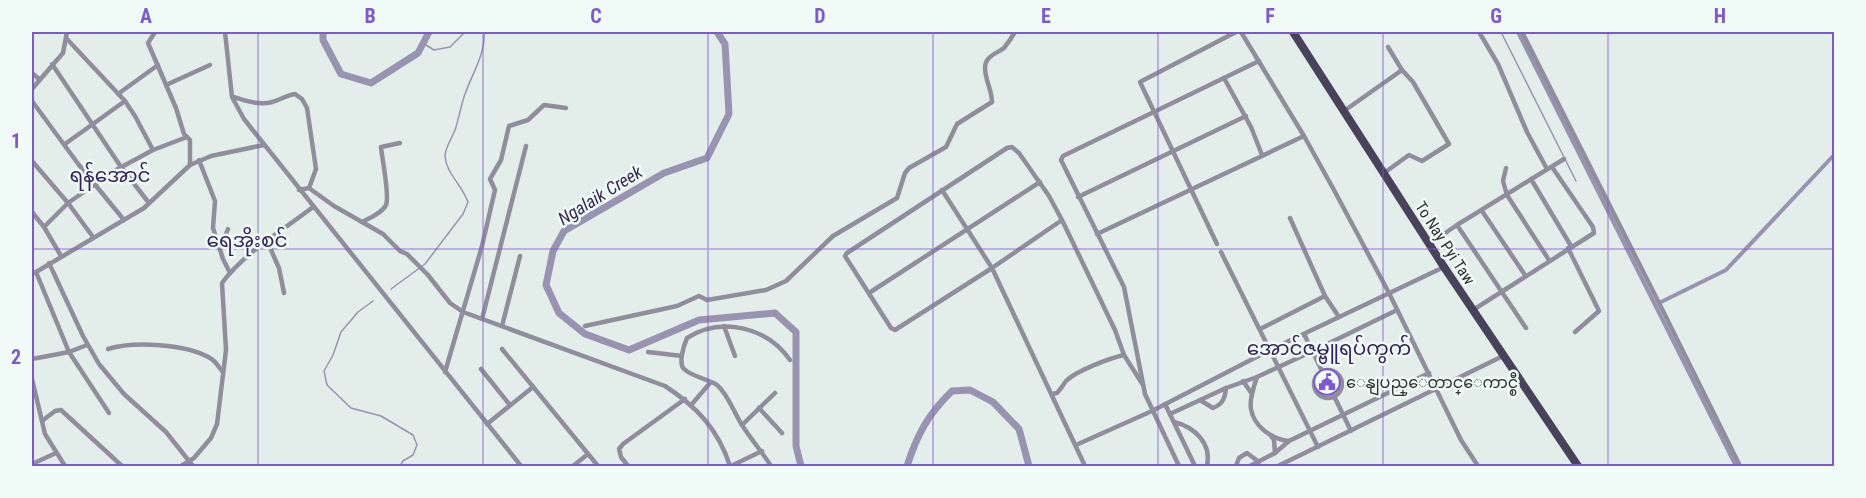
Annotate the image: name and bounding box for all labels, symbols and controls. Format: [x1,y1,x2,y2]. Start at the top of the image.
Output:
text: A [140,4,152,28]
text: B [364,4,376,28]
text: C [590,4,602,28]
text: D [814,4,826,28]
text: E [1041,4,1051,28]
text: F [1265,4,1275,28]
text: G [1490,4,1502,28]
text: H [1714,4,1726,28]
text: 1 [11,129,21,153]
water label: Ngalaik Creek [554,160,647,229]
district label: ရန်အောင် [70,161,151,191]
street label: To Nay Pyi Taw [1411,198,1479,288]
district label: ရေအိုးစင် [207,226,287,257]
district label: အောင်ဇမ္ဗူရပ်ကွက် [1247,334,1411,364]
text: 2 [11,345,21,369]
public building icon: ေနျပည္ေတာင္ေကာင္စီ [1312,367,1342,397]
place label: ေနျပည္ေတာင္ေကာင္စီ [1346,372,1518,396]

